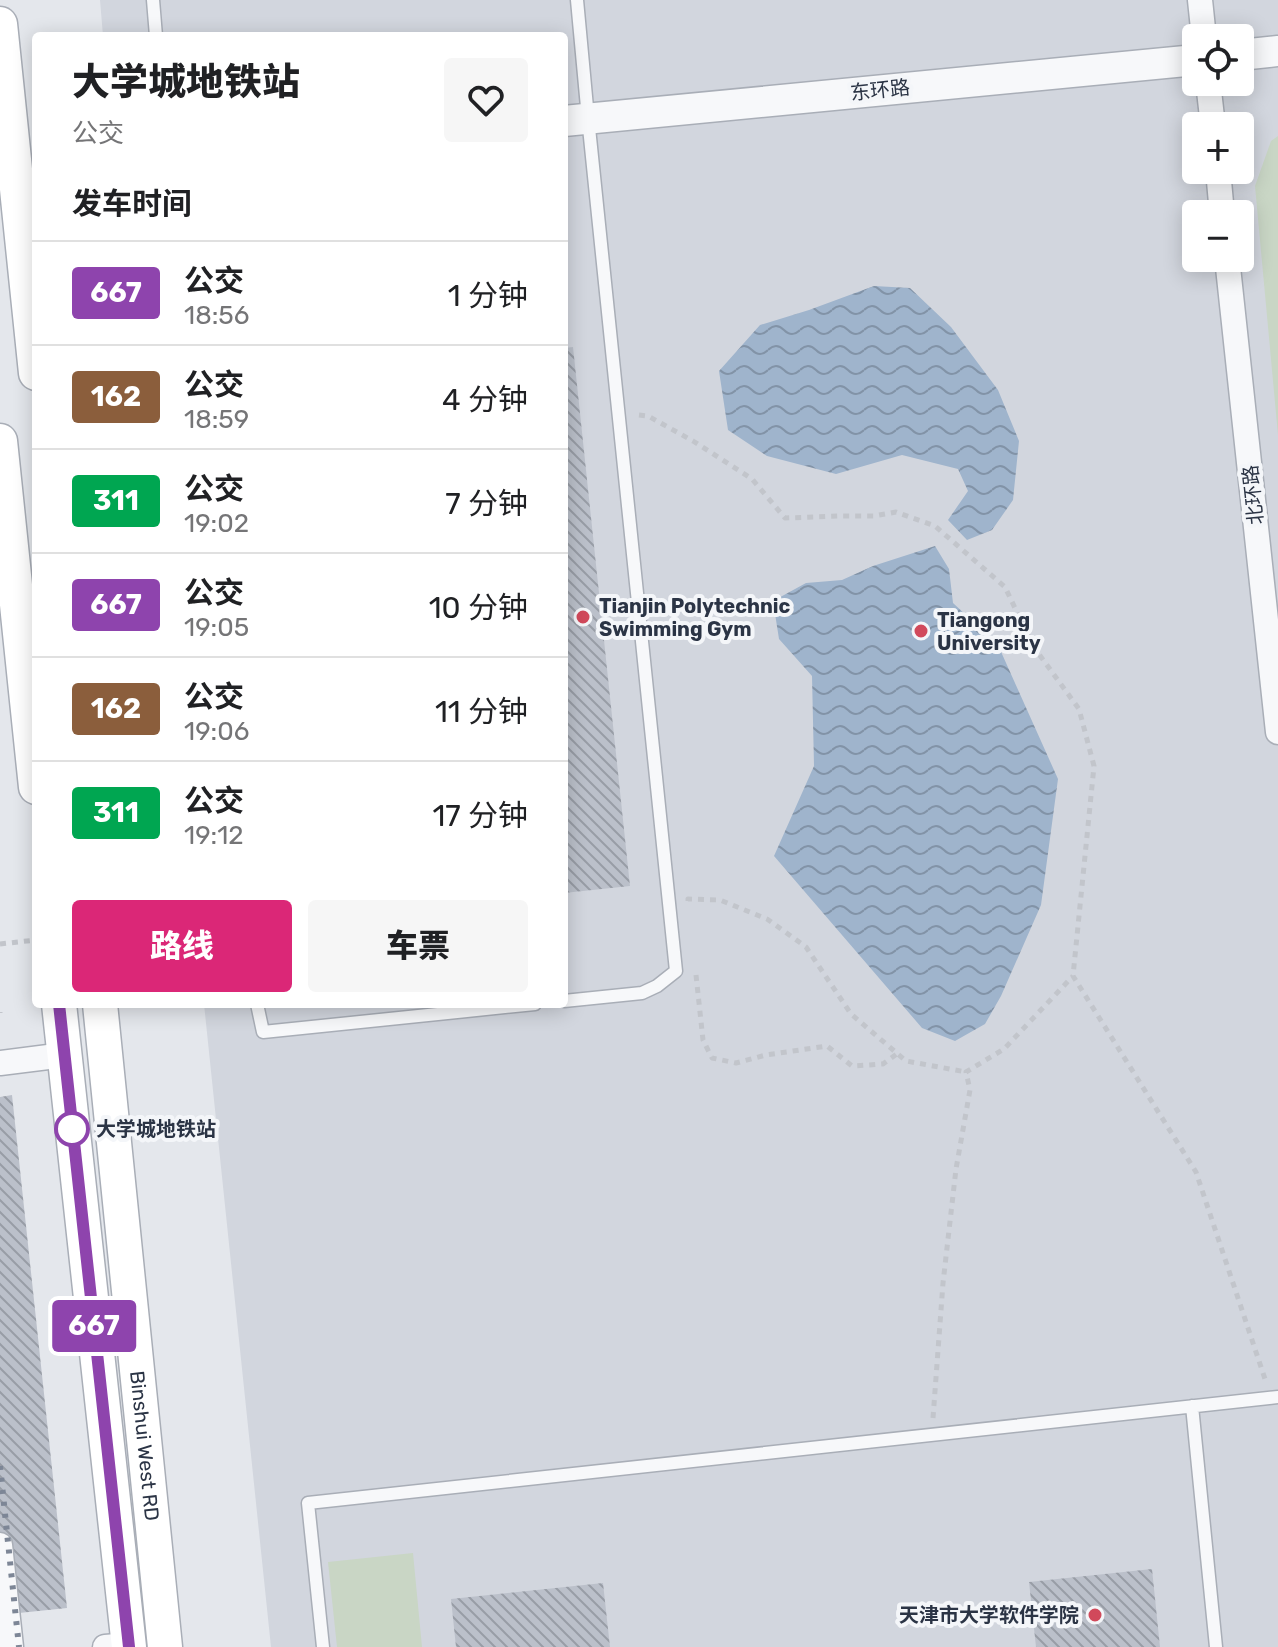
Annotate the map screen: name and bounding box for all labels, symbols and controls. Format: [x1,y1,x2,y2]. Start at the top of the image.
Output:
map controls [1182,24,1254,272]
button: locate [1182,24,1254,96]
button: heart [444,58,528,142]
text: 大学城地铁站 [72,59,300,105]
street label: 东环路 [849,75,911,105]
button: + [1182,112,1254,184]
text: 公交 [72,118,124,149]
text: 发车时间 [72,186,192,222]
button: − [1182,200,1254,272]
text: 公交 [184,263,244,299]
text: 667 [90,276,142,309]
text: 1 分钟 [448,278,528,314]
text: 18:56 [184,300,249,331]
text: 公交 [184,367,244,403]
text: 162 [91,380,141,413]
text: 4 分钟 [442,382,528,418]
text: 18:59 [184,404,249,435]
street label: 北环路 [1238,464,1268,526]
text: 公交 [184,471,244,507]
text: 311 [93,484,139,517]
text: 7 分钟 [445,486,528,522]
text: 19:02 [184,508,249,539]
text: 公交 [184,575,244,611]
text: 667 [90,588,142,621]
text: 10 分钟 [429,590,528,626]
place label: Tianjin Polytechnic Swimming Gym [599,594,791,641]
marker: Tianjin Polytechnic Swimming Gym [574,608,592,626]
place label: Tiangong University [937,608,1041,655]
text: 19:05 [184,612,249,643]
marker: Tiangong University [912,622,930,640]
text: 公交 [184,679,244,715]
text: 162 [91,692,141,725]
text: 11 分钟 [435,694,528,730]
text: 19:06 [184,716,249,747]
text: 公交 [184,783,244,819]
text: 311 [93,796,139,829]
text: 17 分钟 [432,798,528,834]
text: 19:12 [184,820,244,851]
button: 路线 [72,900,292,992]
button: 车票 [308,900,528,992]
marker: 大学城地铁站 [55,1112,89,1146]
place label: 大学城地铁站 [96,1117,216,1141]
line badge: 667 [48,1300,140,1352]
text: 667 [68,1309,120,1342]
street label: Binshui West RD [125,1370,164,1522]
place label: 天津市大学软件学院 [899,1603,1079,1627]
marker: 天津市大学软件学院 [1086,1606,1104,1624]

